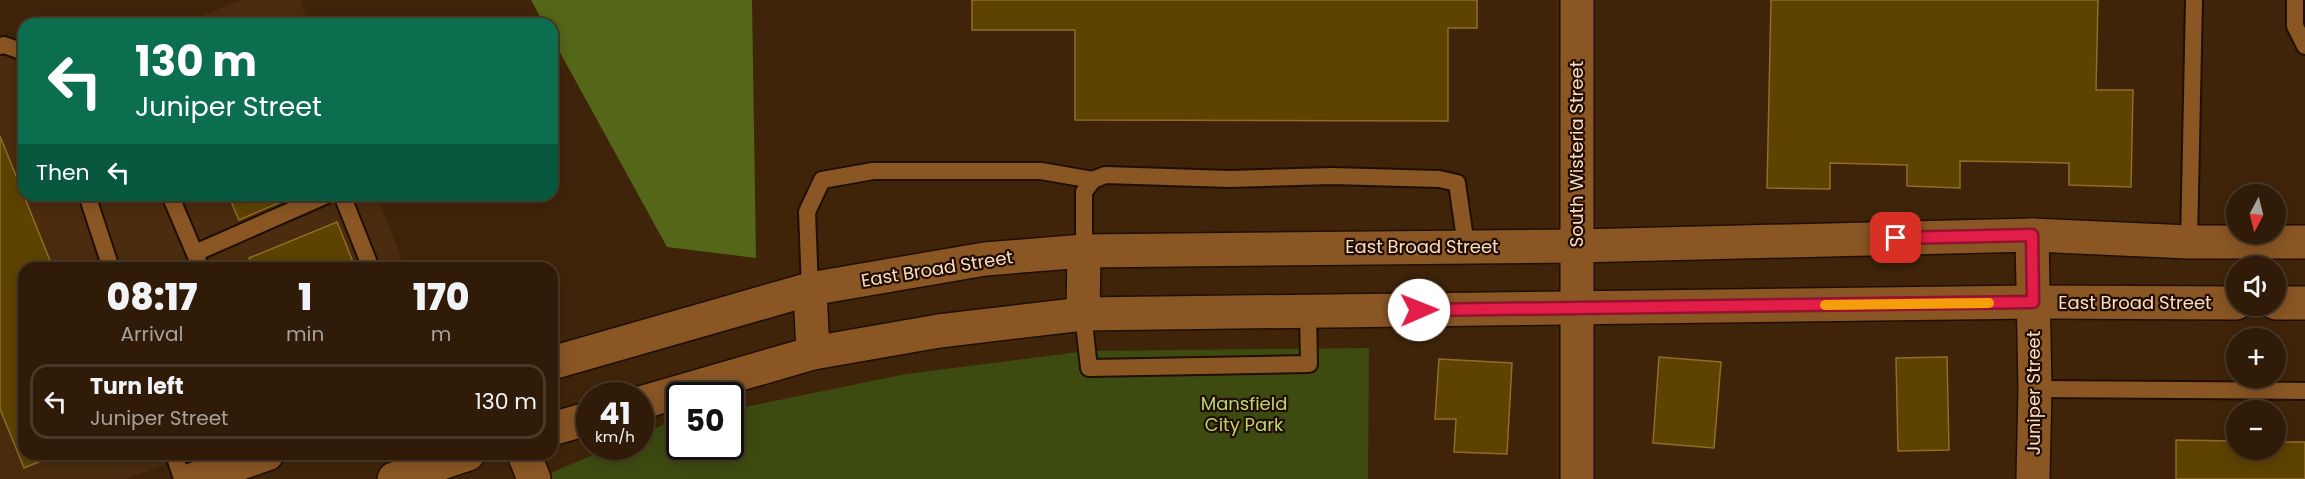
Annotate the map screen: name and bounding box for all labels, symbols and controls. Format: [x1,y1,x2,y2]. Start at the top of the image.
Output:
text: 130 m [135,32,257,91]
icon: left [36,42,114,120]
street label: South Wisteria Street [1564,61,1589,247]
text: Juniper Street [135,88,322,125]
icon: left [102,156,135,189]
text: Then [36,157,90,188]
north arrow [2226,184,2286,244]
map controls [2226,184,2286,460]
pin [1870,212,1921,263]
icon: arrive [1879,221,1912,254]
street label: East Broad Street [1345,234,1499,259]
street label: East Broad Street [859,244,1015,293]
button: sound [2226,256,2286,316]
text: 08:17 [107,272,197,323]
text: 1 [298,272,312,323]
text: 170 [413,272,469,323]
position arrow [1387,278,1451,342]
street label: East Broad Street [2058,290,2212,315]
text: Arrival [121,320,184,348]
text: min [286,320,324,348]
text: m [431,320,451,348]
button: + [2226,328,2286,388]
street label: Juniper Street [2021,331,2046,455]
text: Turn left [90,371,184,402]
speed limit sign: 50 [666,382,744,460]
icon: left [39,385,72,418]
text: 130 m [475,386,537,417]
park label: Mansfield City Park [1201,391,1287,437]
text: 41 [599,392,631,435]
button: − [2226,400,2286,460]
text: Juniper Street [90,404,228,432]
text: km/h [595,426,635,447]

